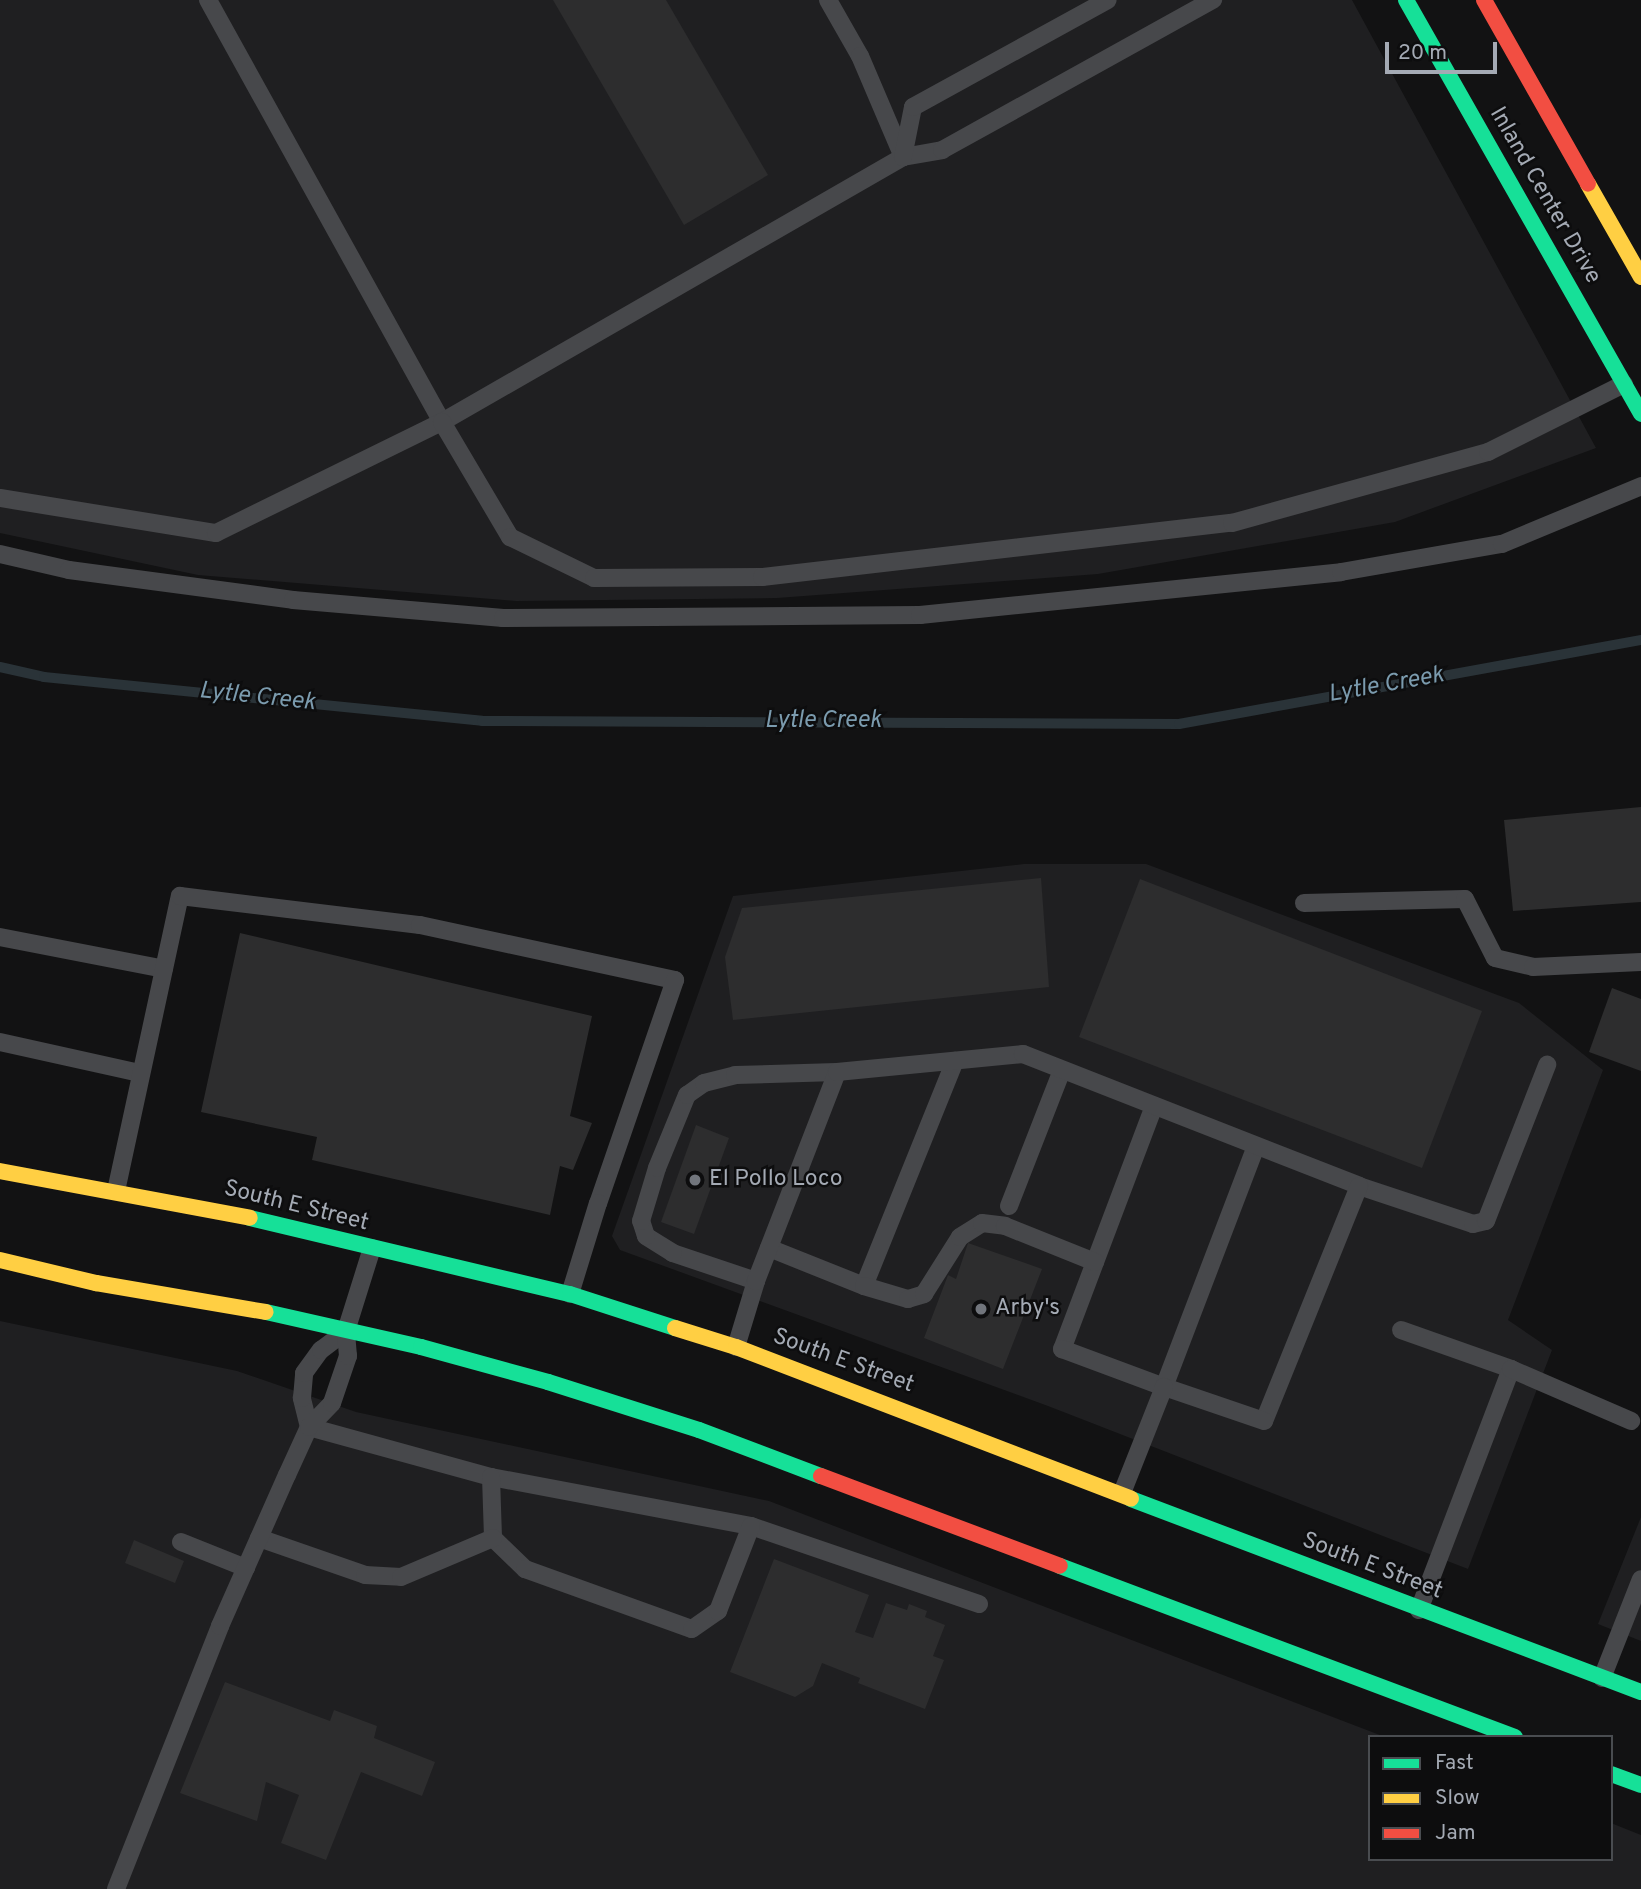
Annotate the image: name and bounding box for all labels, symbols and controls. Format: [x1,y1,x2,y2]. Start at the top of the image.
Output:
scale bar [1389,28,1501,72]
text: 20 m [1398,40,1447,67]
street label: Inland Center Drive [1482,103,1606,289]
water label: Lytle Creek [1326,662,1446,710]
water label: Lytle Creek [197,678,317,718]
water label: Lytle Creek [765,708,881,736]
place label: El Pollo Loco [709,1166,842,1194]
marker: El Pollo Loco [687,1172,703,1188]
street label: South E Street [221,1176,371,1238]
place label: Arby's [995,1295,1060,1323]
marker: Arby's [973,1301,989,1317]
street label: South E Street [769,1324,917,1400]
street label: South E Street [1298,1528,1446,1606]
legend [1368,1735,1613,1861]
text: Fast [1435,1750,1474,1777]
text: Slow [1435,1785,1480,1812]
text: Jam [1435,1820,1476,1847]

